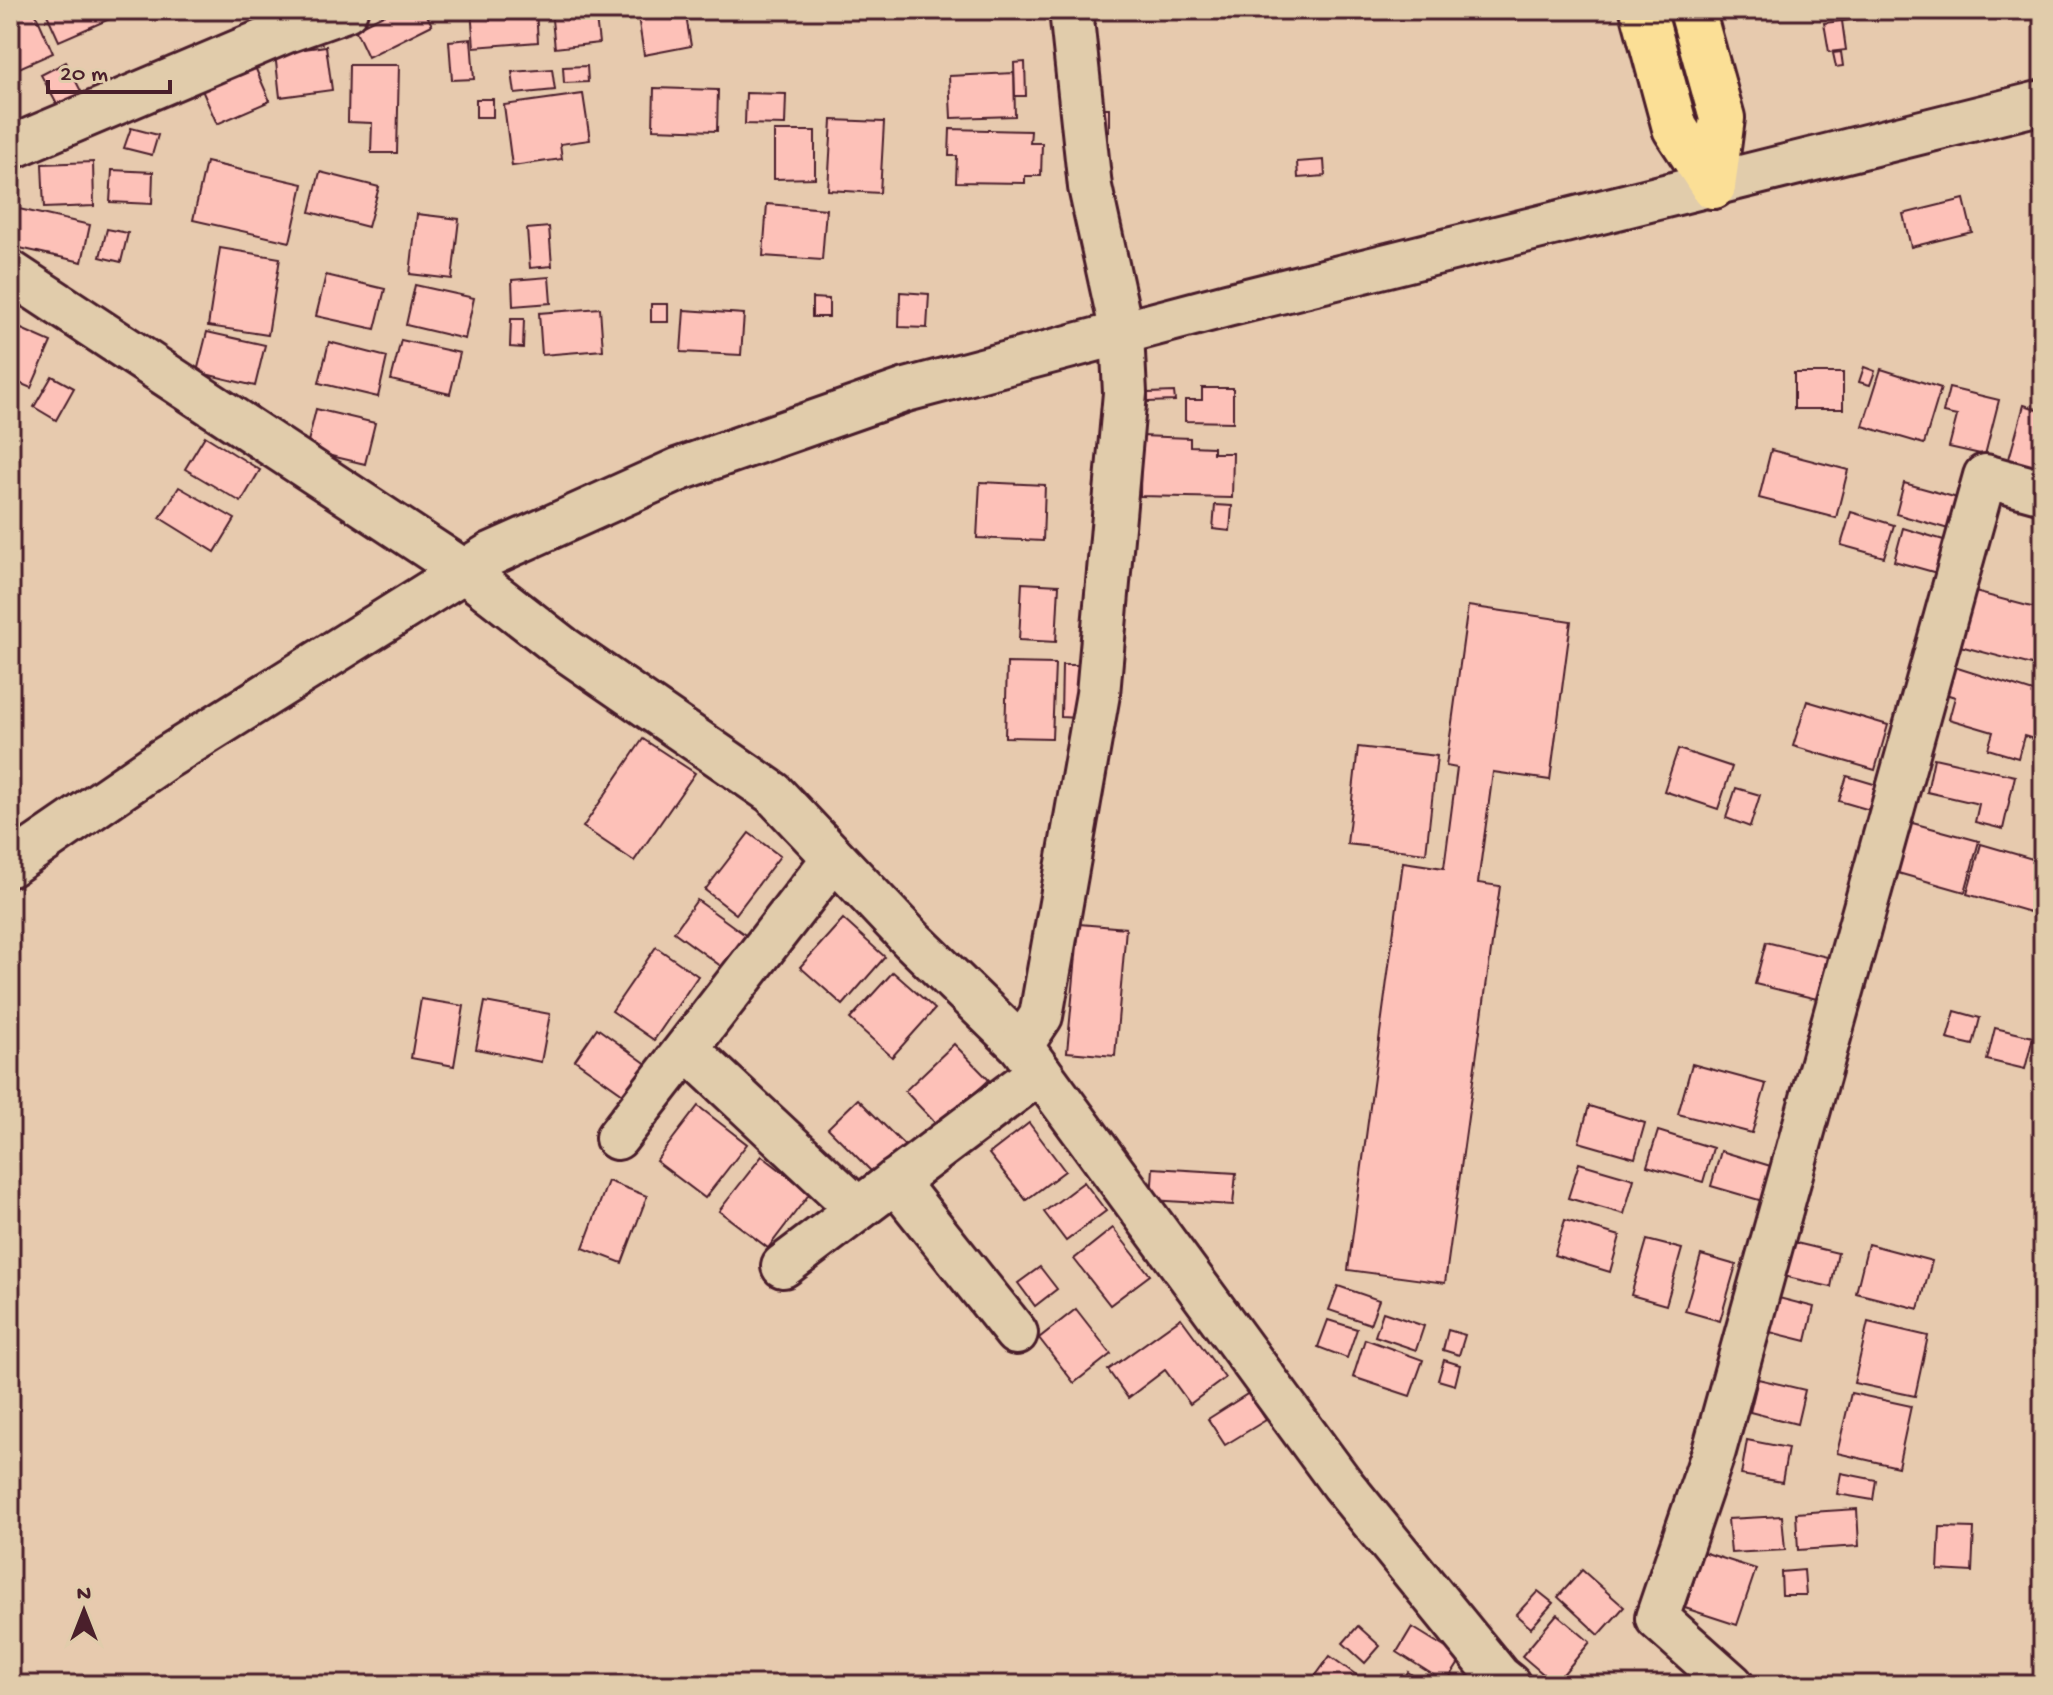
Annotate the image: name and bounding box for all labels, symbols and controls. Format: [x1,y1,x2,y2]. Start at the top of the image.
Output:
scale bar [48,44,170,94]
text: 20 m [60,61,108,90]
north arrow [44,1571,124,1651]
text: N [77,1582,91,1608]

